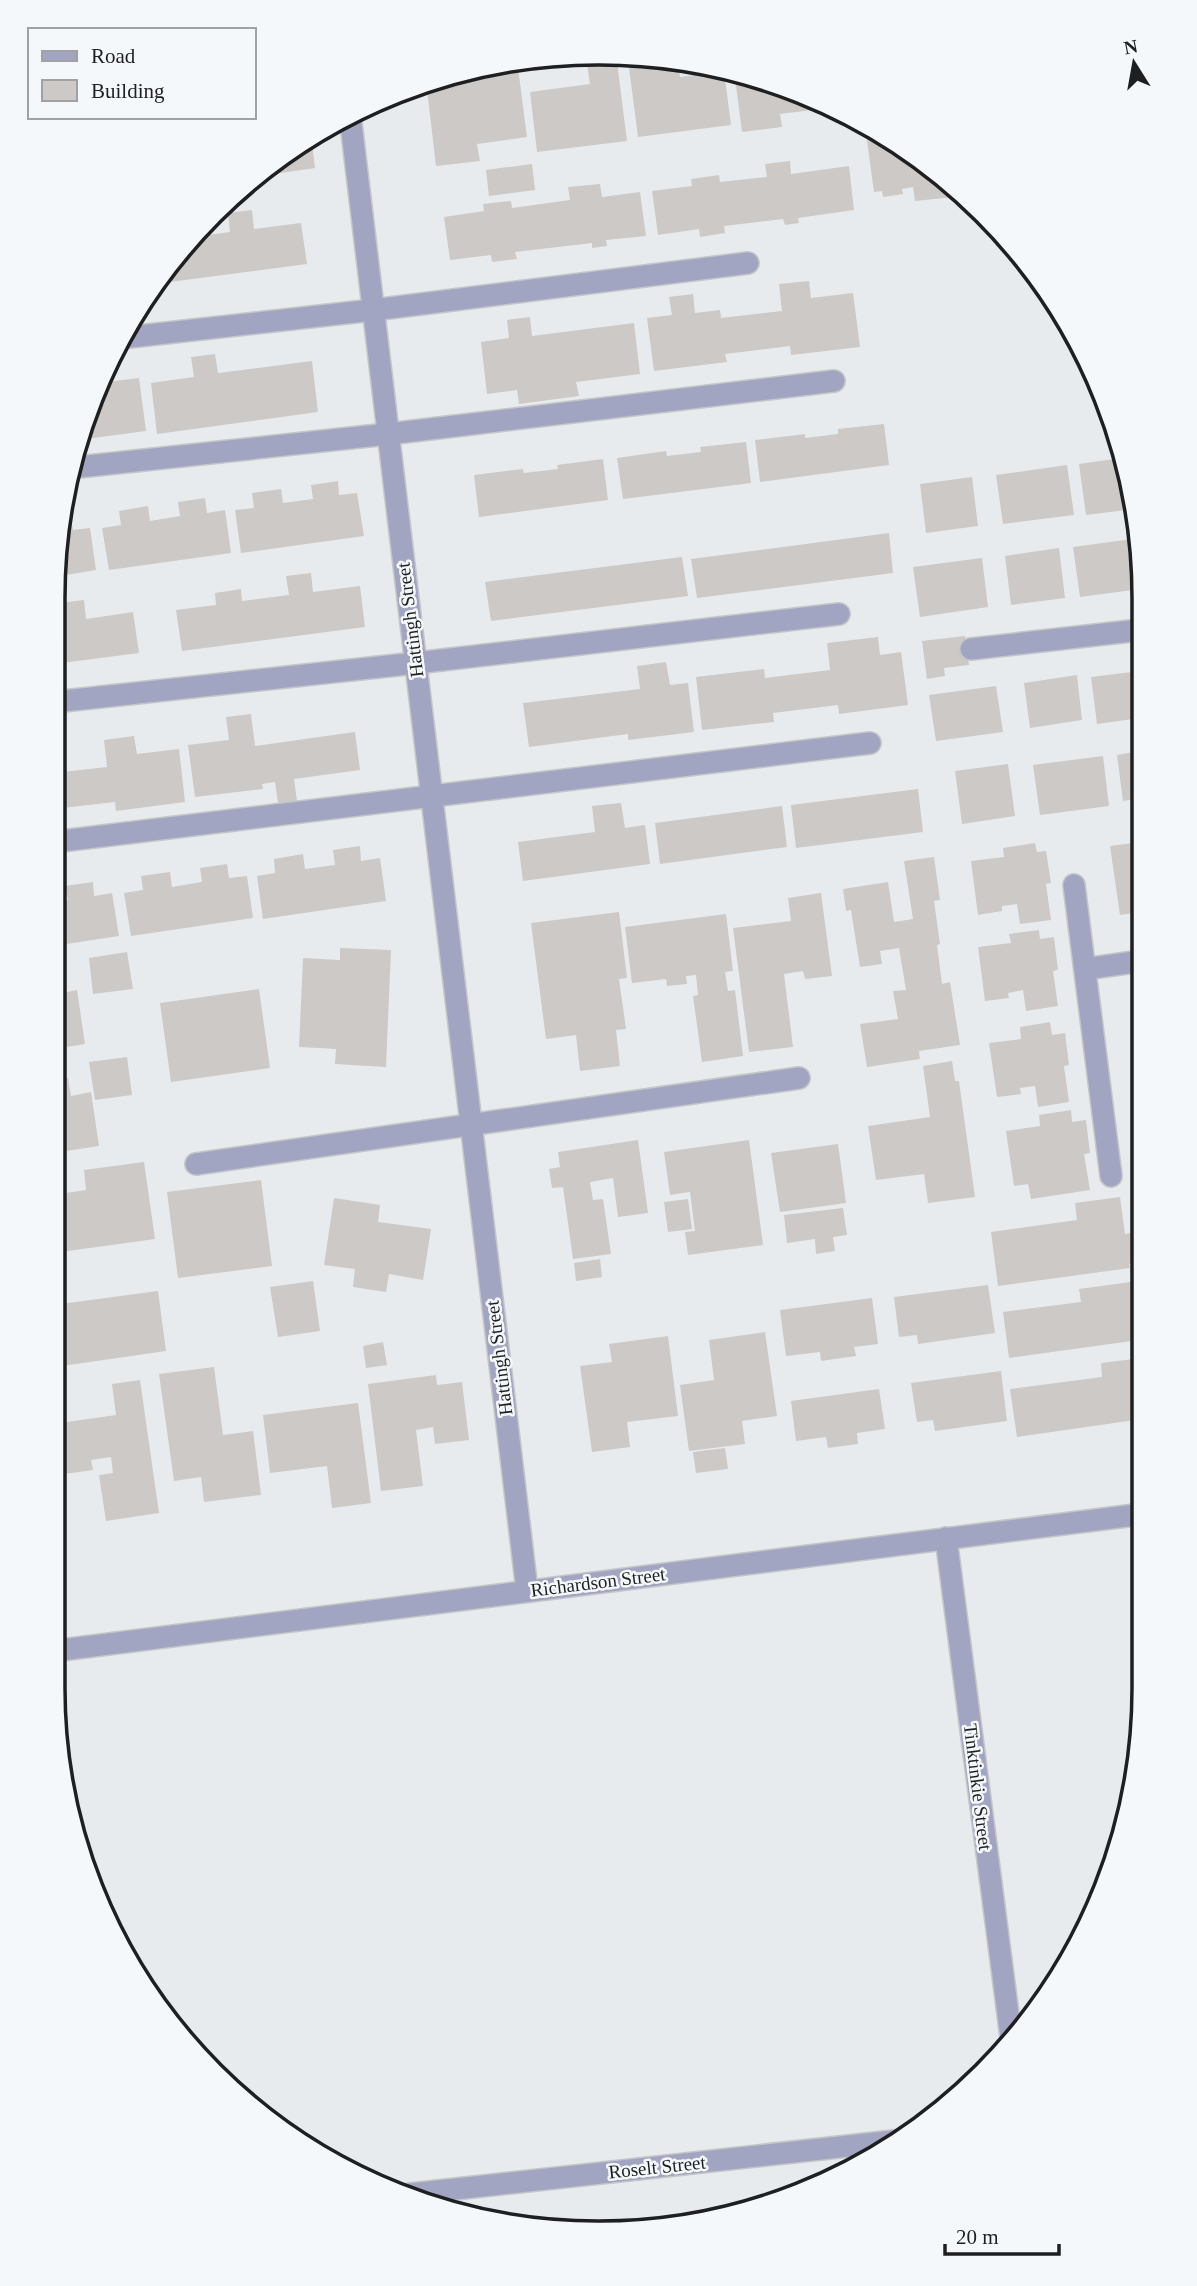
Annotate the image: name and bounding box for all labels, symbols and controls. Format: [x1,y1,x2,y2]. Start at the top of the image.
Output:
legend [28,28,256,119]
north arrow [1099,28,1169,98]
text: N [1122,35,1140,58]
text: Road [91,44,136,68]
text: Building [91,79,165,103]
street label: Hattingh Street [392,561,427,679]
street label: Hattingh Street [481,1299,516,1417]
street label: Richardson Street [529,1563,667,1601]
street label: Tinktinkie Street [960,1722,996,1852]
street label: Roselt Street [607,2151,707,2183]
scale bar [945,2212,1059,2256]
text: 20 m [956,2225,999,2249]

